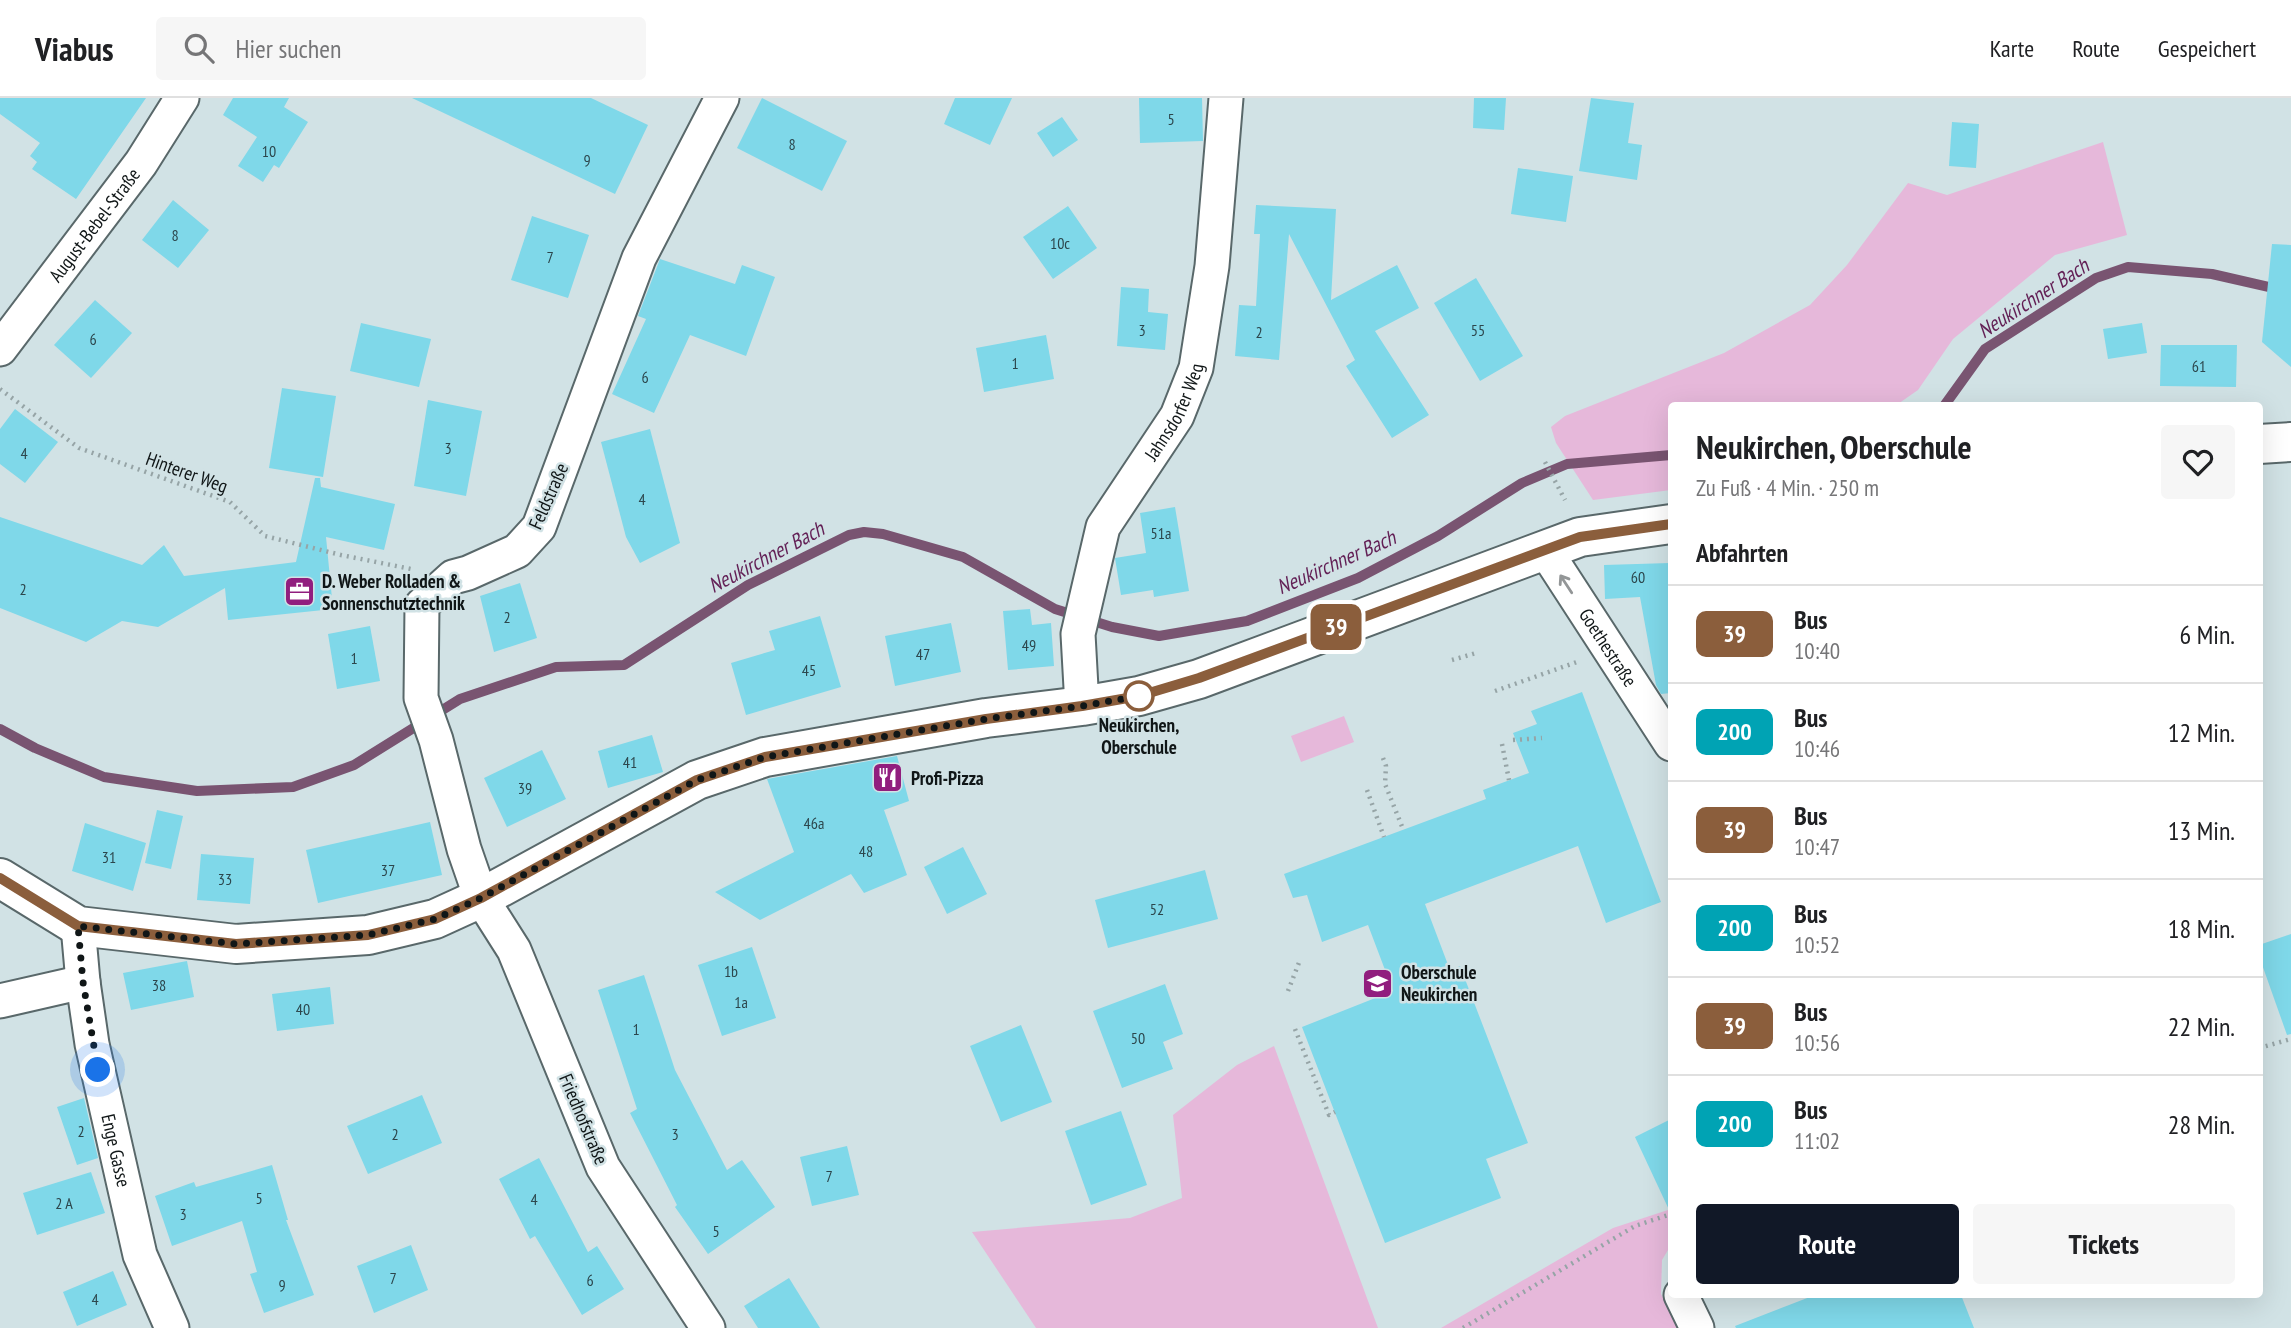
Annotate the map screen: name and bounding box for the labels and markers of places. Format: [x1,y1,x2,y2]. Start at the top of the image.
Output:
place label: D. Weber Rolladen & Sonnenschutztechnik [322,569,465,615]
office icon: D. Weber Rolladen & Sonnenschutztechnik [282,575,316,609]
marker: Neukirchen, Oberschule [1124,681,1154,711]
place label: Neukirchen, Oberschule [1099,713,1179,759]
restaurant icon: Profi-Pizza [871,761,905,795]
place label: Profi-Pizza [911,766,984,790]
place label: Oberschule Neukirchen [1401,960,1477,1006]
school or university icon: Oberschule Neukirchen [1361,966,1395,1000]

